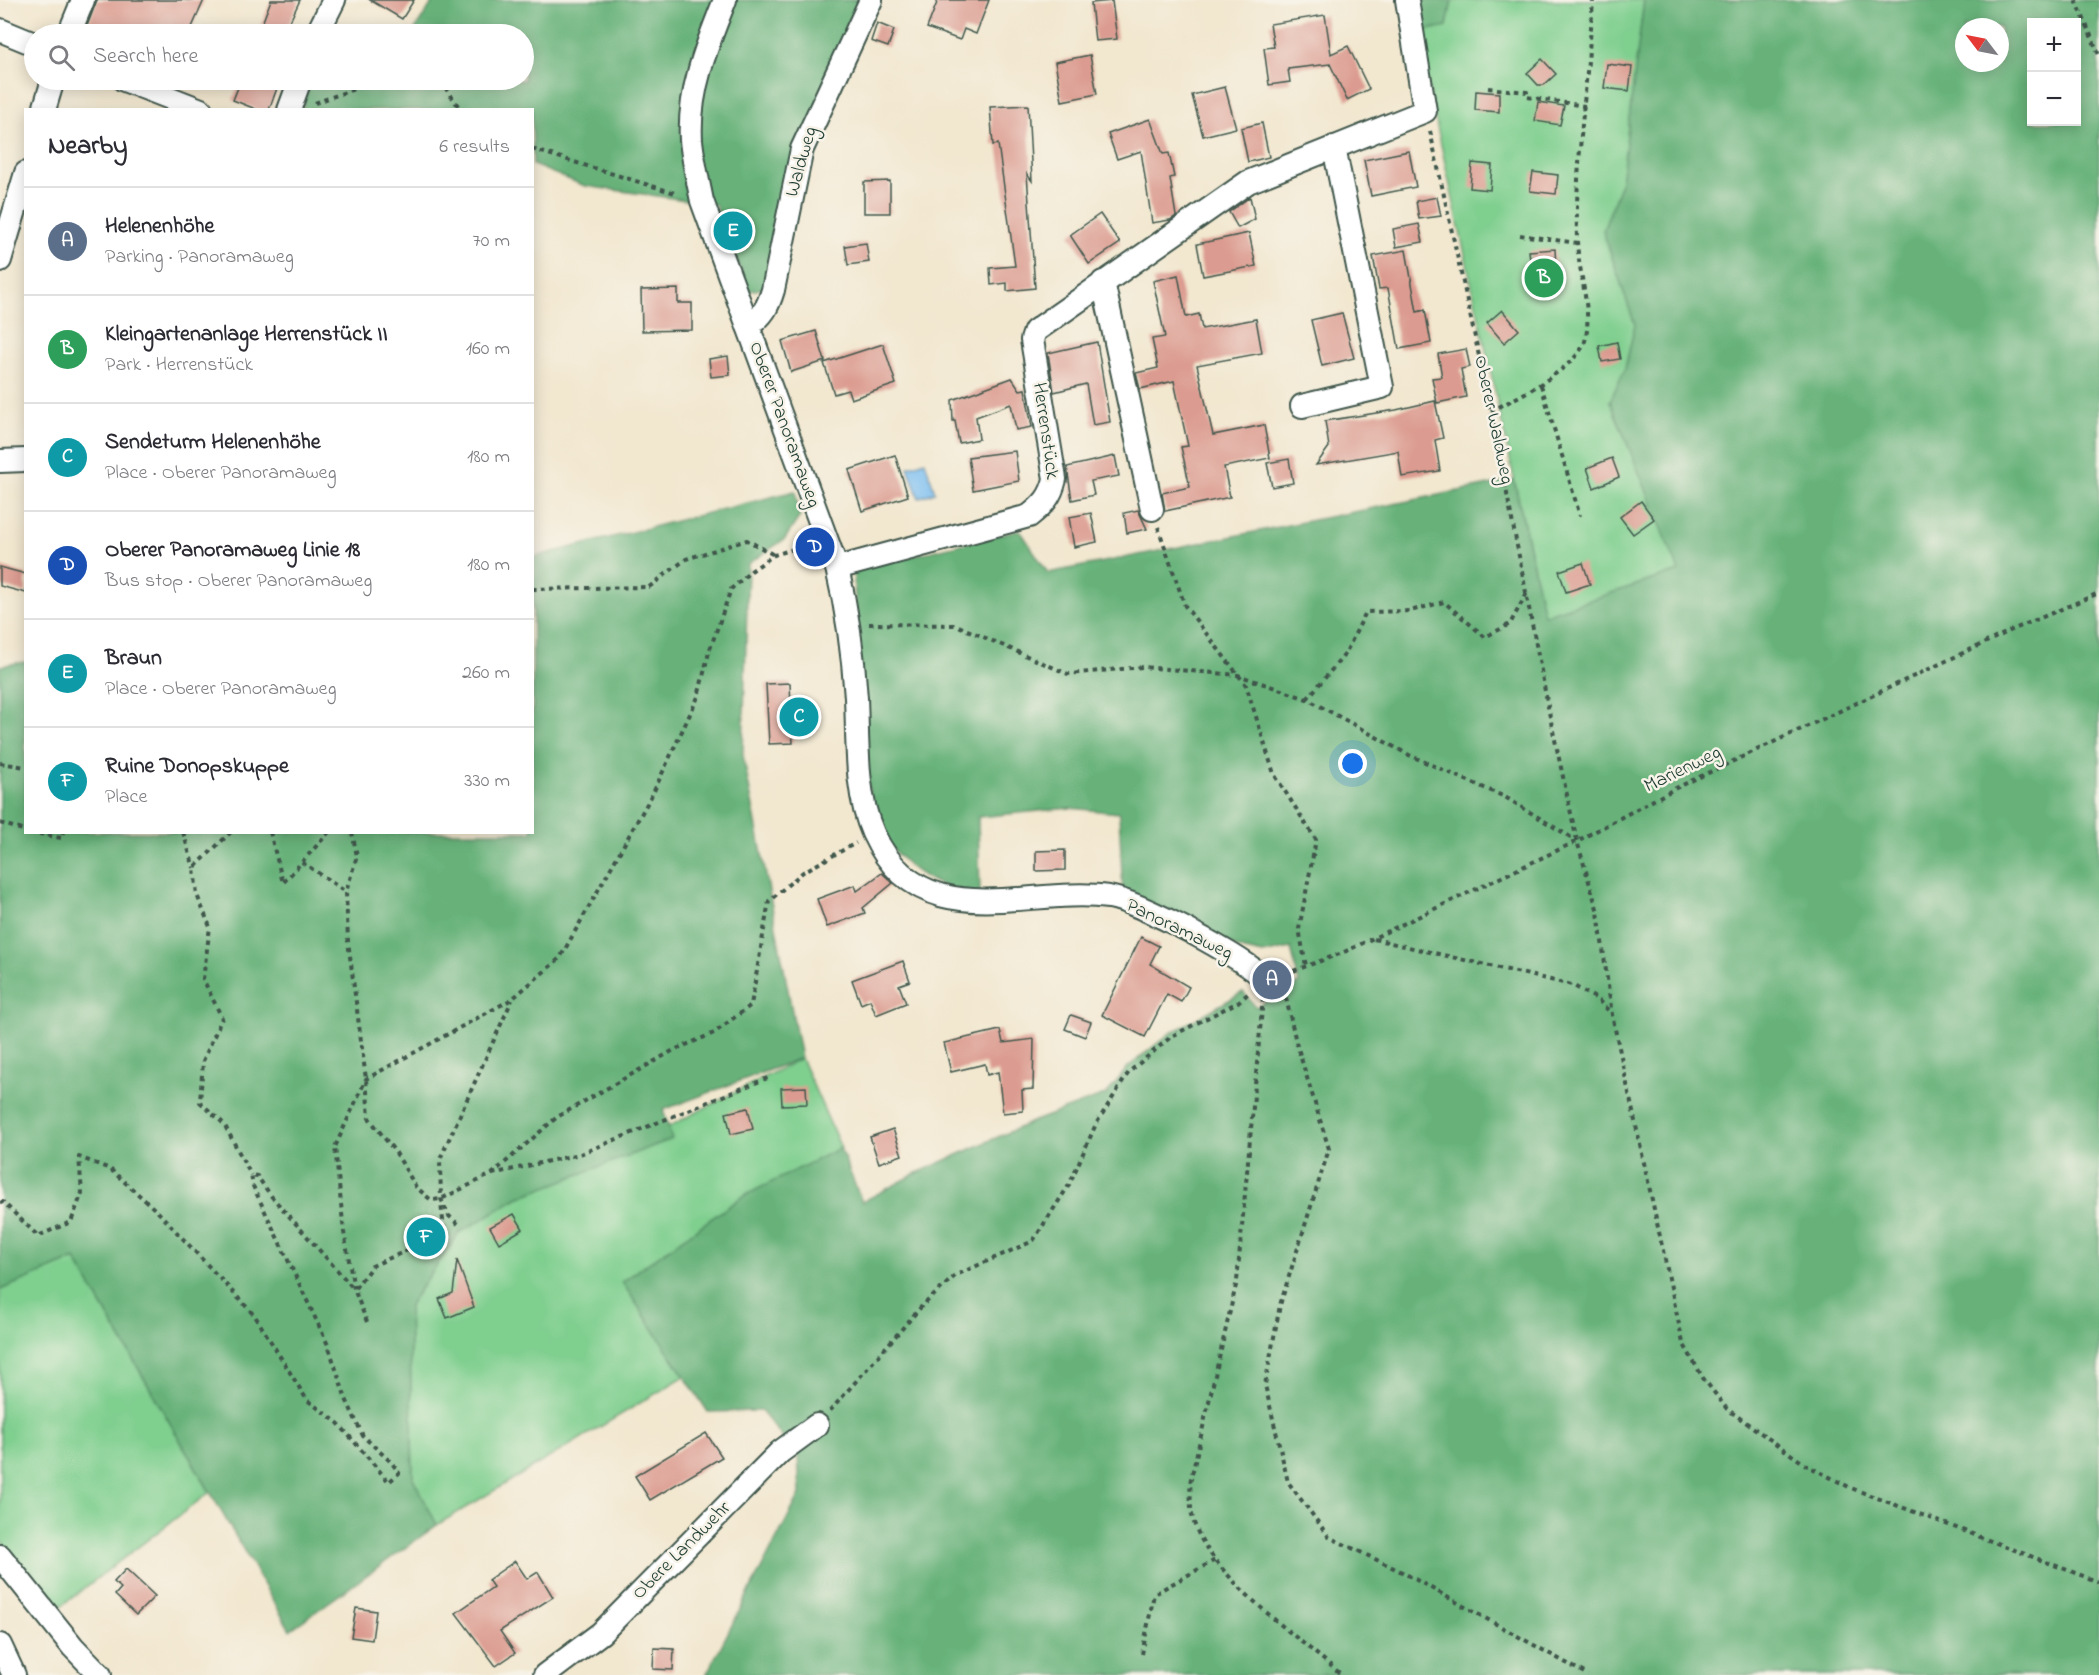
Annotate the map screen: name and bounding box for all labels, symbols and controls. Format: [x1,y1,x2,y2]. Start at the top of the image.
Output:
north arrow [1955,18,2009,72]
map controls [2027,18,2081,126]
button: + [2027,18,2081,72]
search box [24,24,534,90]
icon: search [45,41,78,74]
text: Search here [93,41,198,73]
button: − [2027,72,2081,126]
street label: Waldweg [778,123,827,201]
text: Nearby [48,128,127,166]
text: 6 results [439,133,510,162]
pin: E [714,208,752,254]
text: Helenenhöhe [105,211,214,243]
text: A [61,227,74,256]
text: 70 m [473,227,510,256]
text: Parking · Panoramaweg [105,243,294,272]
pin: B [1524,256,1564,300]
text: Kleingartenanlage Herrenstück II [105,319,388,351]
text: B [61,335,74,364]
text: 160 m [466,335,510,364]
street label: Oberer Panoramaweg [740,338,828,512]
text: Park · Herrenstück [105,351,253,380]
street label: Oberer Waldweg [1464,353,1521,487]
street label: Herrenstück [1024,381,1066,482]
text: Sendeturm Helenenhöhe [105,427,321,459]
text: C [62,443,73,472]
text: 180 m [467,443,510,472]
text: Place · Oberer Panoramaweg [105,459,337,488]
pin: D [796,524,834,570]
text: Oberer Panoramaweg Linie 18 [105,535,360,567]
text: D [60,551,75,580]
text: 180 m [467,551,510,580]
text: Bus stop · Oberer Panoramaweg [105,567,372,596]
text: Braun [105,643,162,675]
text: E [61,659,74,688]
text: 260 m [462,659,510,688]
text: Place · Oberer Panoramaweg [105,675,337,704]
pin: C [780,694,818,740]
street label: Marienweg [1640,739,1727,802]
your location [1338,749,1367,778]
text: Ruine Donopskuppe [105,751,289,783]
text: F [61,767,74,796]
text: 330 m [464,767,510,796]
text: Place [105,783,147,812]
street label: Panoramaweg [1120,892,1237,969]
pin: A [1252,958,1292,1002]
pin: F [406,1214,446,1260]
street label: Obere Landwehr [626,1494,739,1607]

